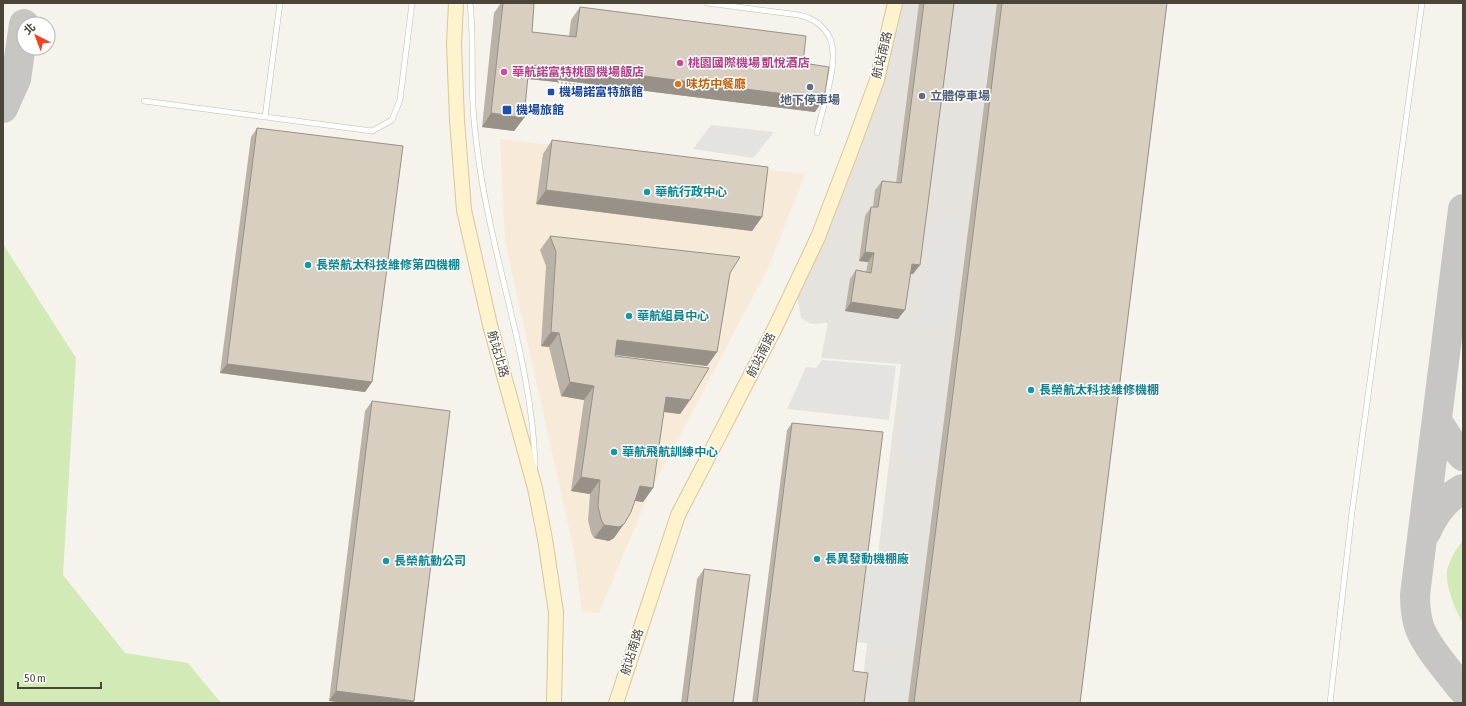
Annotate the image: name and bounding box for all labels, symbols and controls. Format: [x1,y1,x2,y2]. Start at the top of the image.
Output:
north arrow [16,16,56,56]
text: 北 [21,20,37,37]
street label: 航站南路 [869,30,895,80]
place label: 桃園國際機場 凱悅酒店 [688,56,810,70]
marker: 桃園國際機場 凱悅酒店 [675,58,685,68]
place label: 華航諾富特桃園機場飯店 [512,65,644,79]
marker: 華航諾富特桃園機場飯店 [499,67,509,77]
place label: 味坊中餐廳 [686,77,746,91]
marker: 味坊中餐廳 [673,79,683,89]
marker: 地下停車場 [805,82,815,92]
place label: 機場諾富特旅館 [559,85,643,99]
marker: 機場諾富特旅館 [546,87,556,97]
place label: 立體停車場 [930,89,990,103]
marker: 立體停車場 [917,91,927,101]
place label: 地下停車場 [780,93,840,107]
place label: 機場旅館 [516,103,564,117]
marker: 機場旅館 [501,104,513,116]
place label: 華航行政中心 [655,185,727,199]
marker: 華航行政中心 [642,187,652,197]
place label: 長榮航太科技維修第四機棚 [316,258,460,272]
marker: 長榮航太科技維修第四機棚 [303,260,313,270]
place label: 華航組員中心 [637,309,709,323]
marker: 華航組員中心 [624,311,634,321]
street label: 航站北路 [485,329,511,379]
street label: 航站南路 [744,330,778,380]
place label: 長榮航太科技維修機棚 [1039,383,1159,397]
marker: 長榮航太科技維修機棚 [1026,385,1036,395]
place label: 華航飛航訓練中心 [622,445,718,459]
marker: 華航飛航訓練中心 [609,447,619,457]
place label: 長異發動機棚廠 [825,552,909,566]
place label: 長榮航勤公司 [394,554,466,568]
marker: 長異發動機棚廠 [812,554,822,564]
marker: 長榮航勤公司 [381,556,391,566]
street label: 航站南路 [618,627,646,677]
scale bar [18,664,101,690]
text: 50 m [24,671,46,685]

